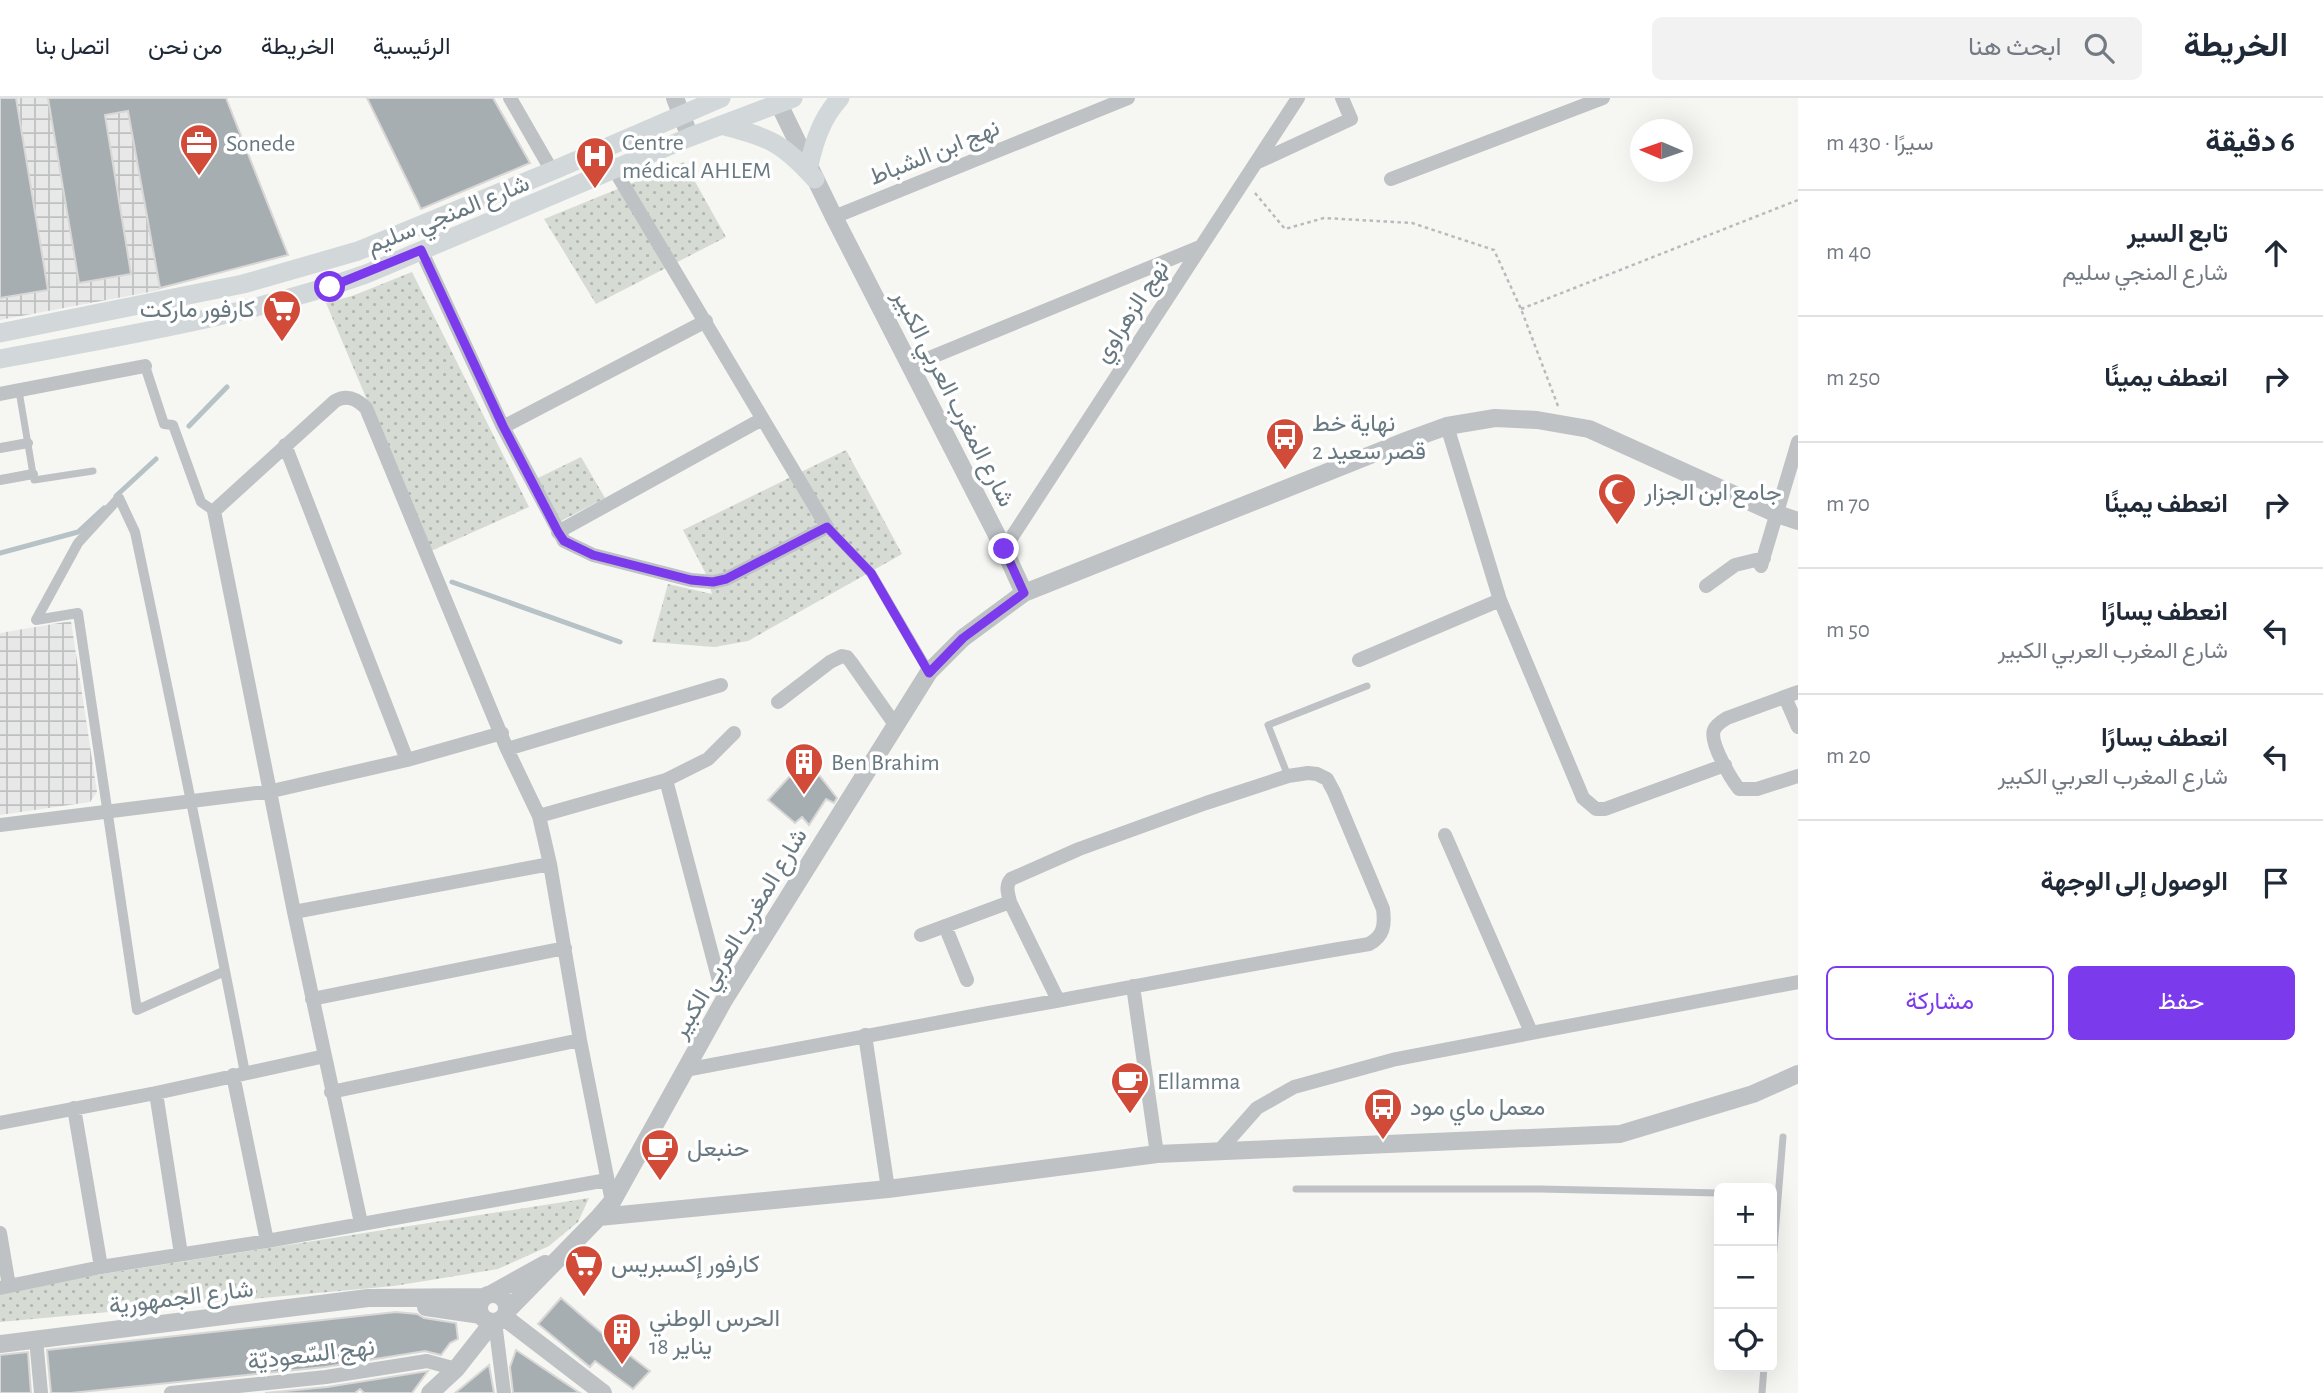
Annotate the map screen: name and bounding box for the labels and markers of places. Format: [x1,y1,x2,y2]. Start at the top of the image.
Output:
office icon: Sonede [178,122,220,177]
place label: Centre médical AHLEM [622,131,771,183]
place label: Sonede [226,132,295,156]
hospital icon: Centre médical AHLEM [574,135,616,190]
supermarket icon: كارفور ماركت [261,288,303,343]
place label: كارفور ماركت [140,298,255,324]
place label: نهاية خط قصر سعيد 2 [1312,412,1426,466]
bus stop icon: نهاية خط قصر سعيد 2 [1264,416,1306,471]
mosque icon: جامع ابن الجزار [1596,471,1638,526]
place label: جامع ابن الجزار [1643,481,1782,509]
building icon: Ben Brahim [783,741,825,796]
place label: Ben Brahim [831,751,940,775]
cafe icon: Ellamma [1109,1060,1151,1115]
place label: Ellamma [1157,1070,1241,1094]
bus stop icon: معمل ماي مود [1362,1086,1404,1141]
place label: معمل ماي مود [1410,1096,1545,1126]
cafe icon: حنبعل [639,1127,681,1182]
place label: حنبعل [687,1137,749,1162]
supermarket icon: كارفور إكسبريس [563,1243,605,1298]
place label: كارفور إكسبريس [611,1253,760,1279]
place label: الحرس الوطني 18 يناير [649,1307,780,1361]
building icon: الحرس الوطني 18 يناير [601,1311,643,1366]

